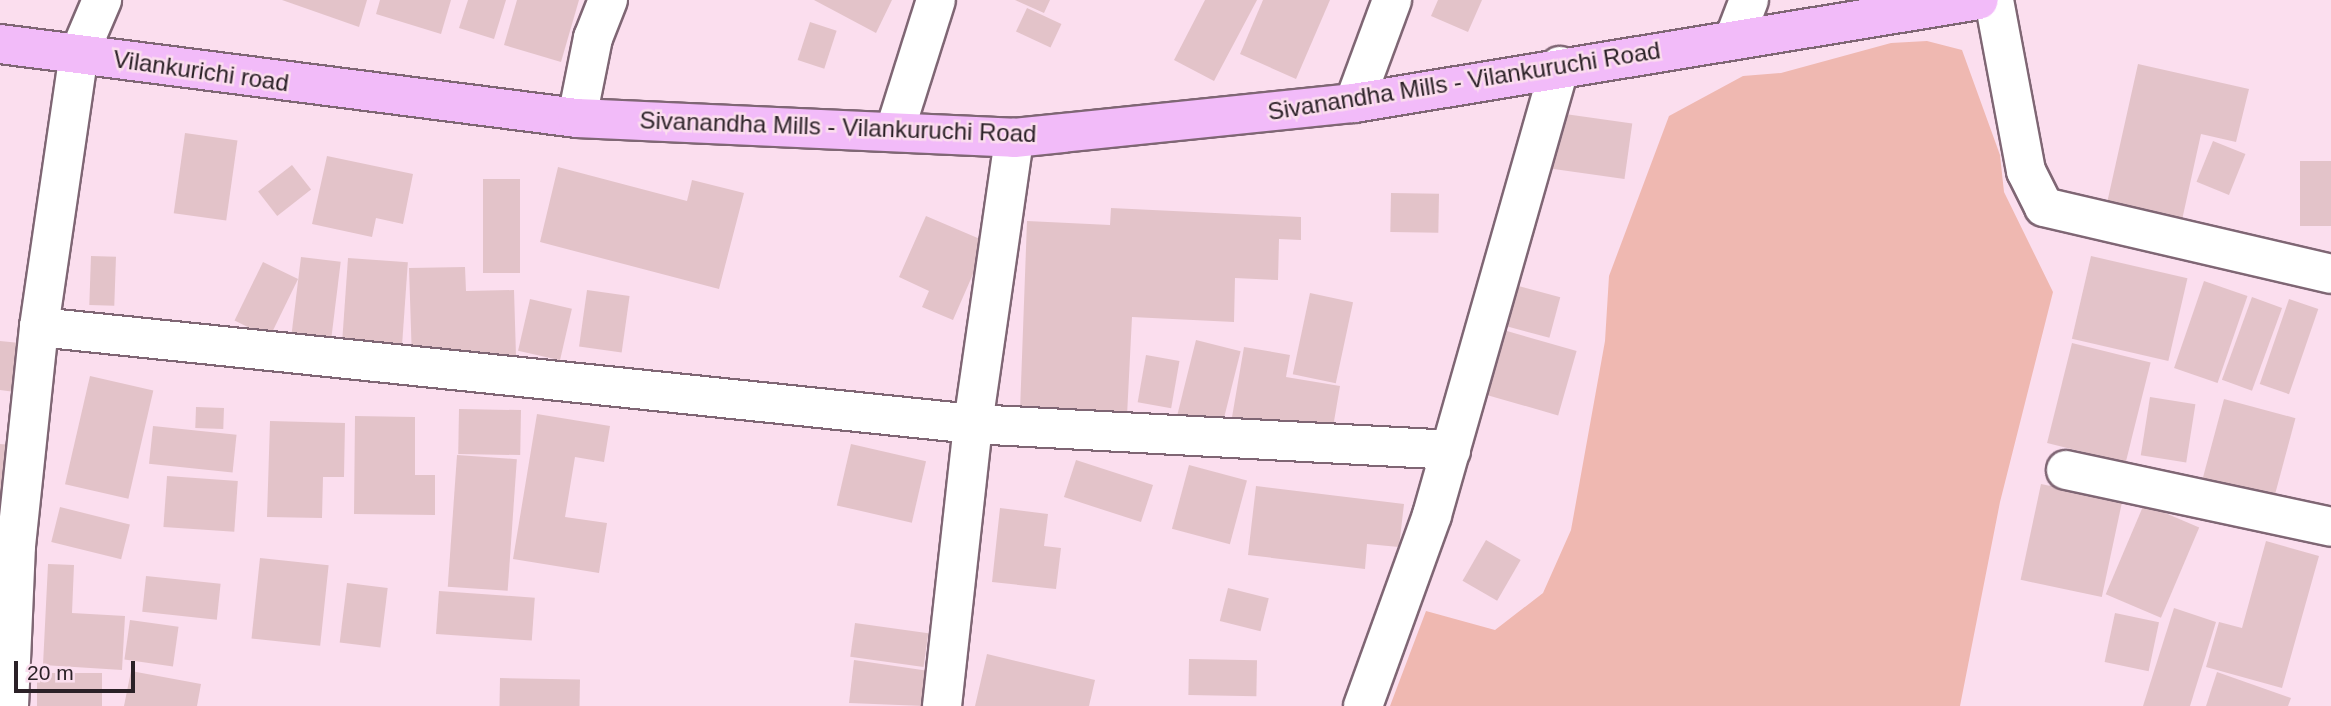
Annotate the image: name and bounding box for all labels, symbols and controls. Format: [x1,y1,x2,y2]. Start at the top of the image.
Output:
street label: Sivanandha Mills - Vilankuruchi Road [1266,36,1662,126]
street label: Vilankurichi road [111,44,291,98]
street label: Sivanandha Mills - Vilankuruchi Road [639,106,1037,148]
scale bar [18,646,138,690]
text: 20 m [27,661,74,684]

